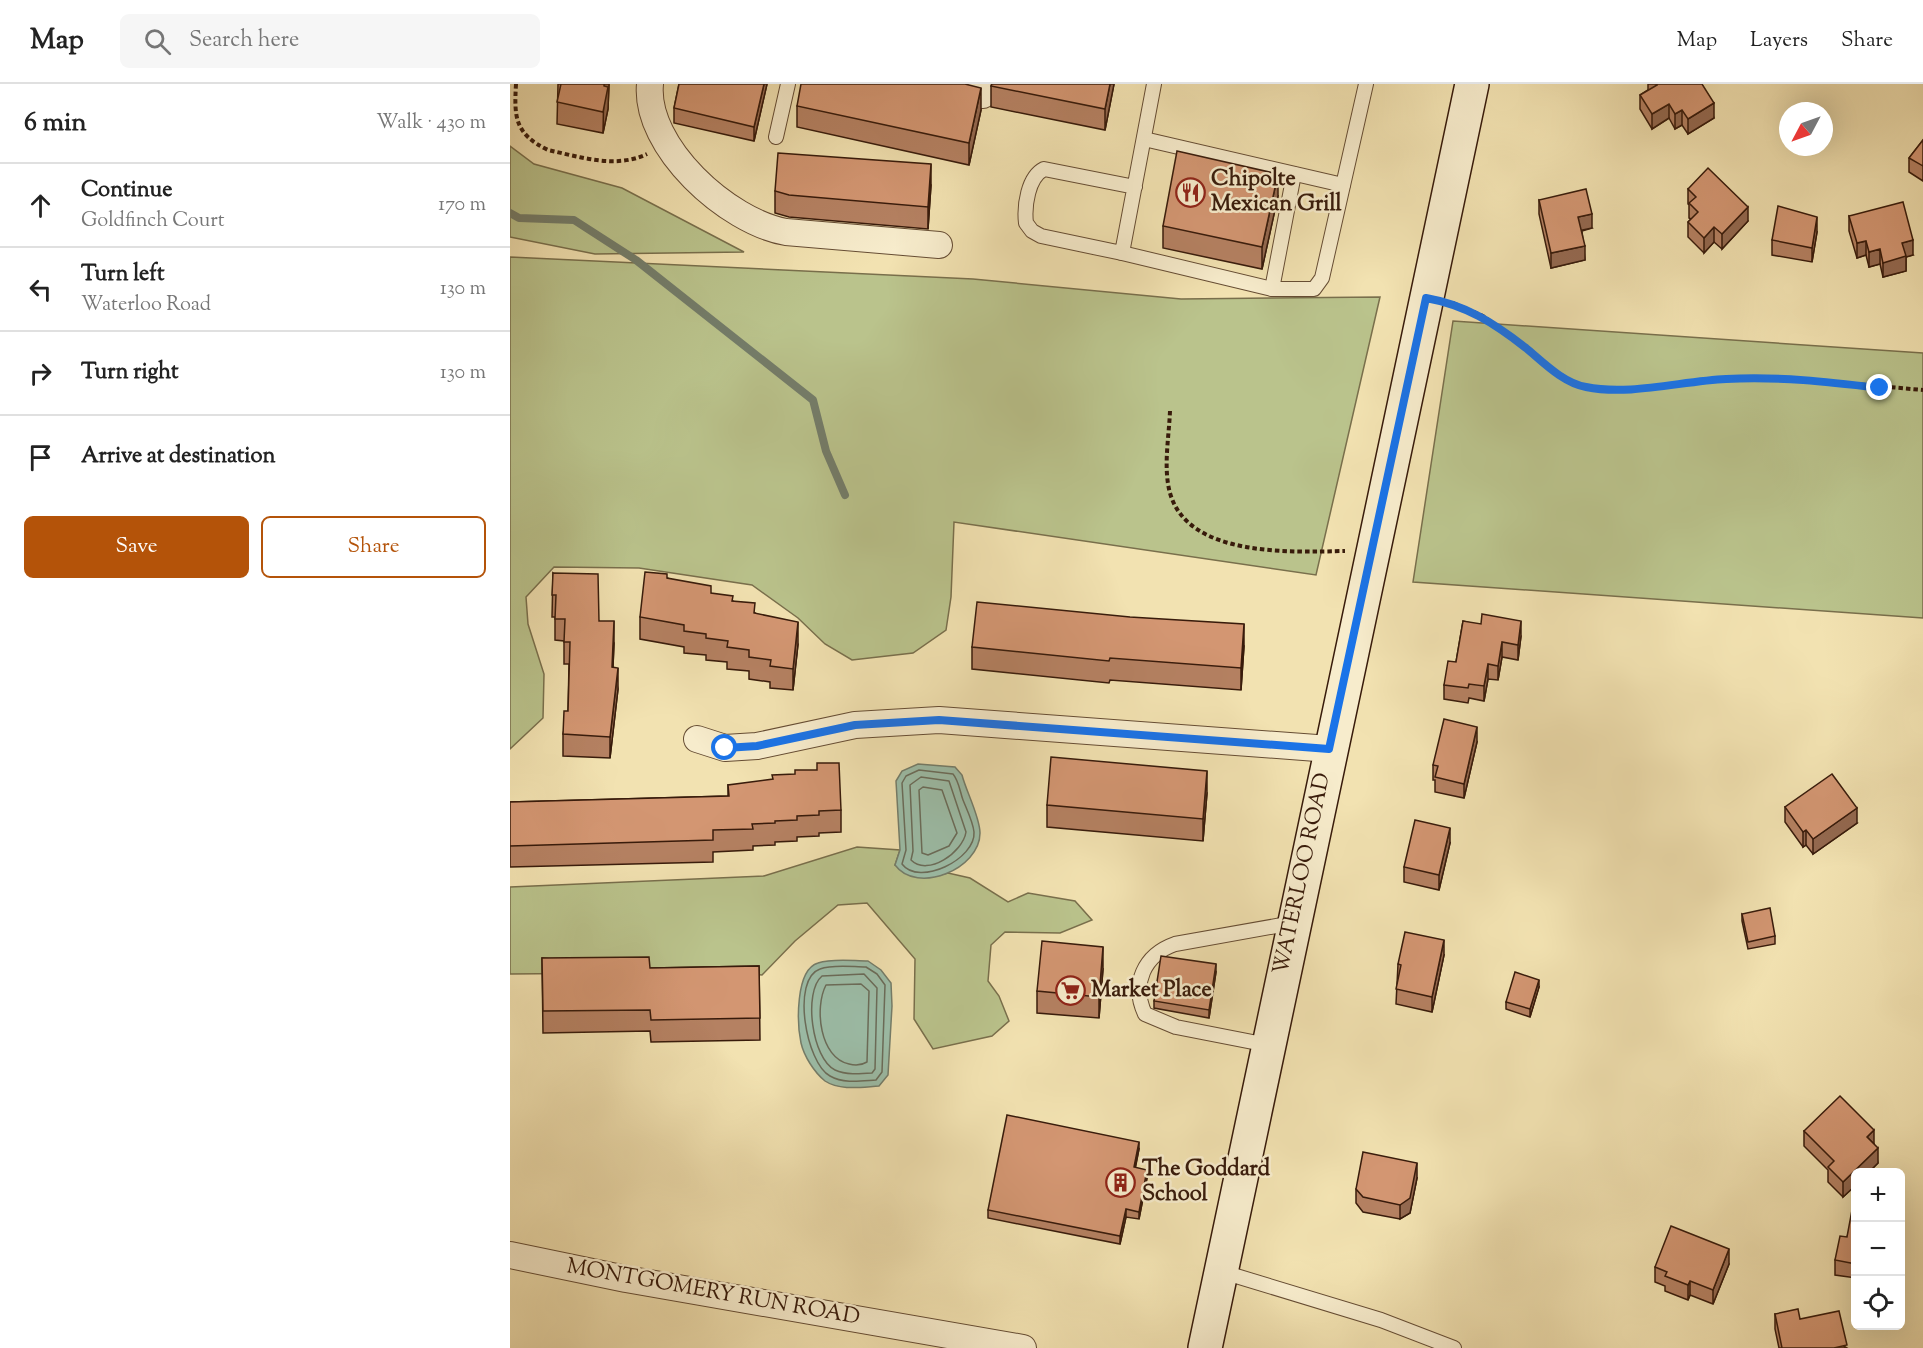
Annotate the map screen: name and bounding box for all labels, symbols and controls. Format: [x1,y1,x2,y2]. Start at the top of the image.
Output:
search box [120,14,540,68]
text: Map [30,21,84,61]
icon: search [141,25,174,58]
text: Search here [189,25,299,57]
text: Map [1677,26,1717,56]
text: Layers [1750,26,1808,56]
text: Share [1841,26,1893,56]
north arrow [1779,102,1833,156]
text: 6 min [24,105,87,142]
text: Walk · 430 m [376,109,486,138]
place label: Chipolte Mexican Grill [1211,164,1343,221]
text: Continue [81,175,172,207]
restaurant icon: Chipolte Mexican Grill [1174,177,1206,209]
icon: ahead [24,189,57,222]
text: 170 m [438,191,486,220]
text: Goldfinch Court [81,207,225,236]
text: Turn left [81,259,164,291]
icon: left [24,273,57,306]
text: 130 m [440,275,486,304]
text: Waterloo Road [81,291,211,320]
icon: right [24,357,57,390]
text: Turn right [81,357,178,389]
text: 130 m [440,359,486,388]
route end [1866,374,1892,400]
icon: arrive [24,441,57,474]
text: Arrive at destination [81,441,276,473]
button: Save [24,516,249,578]
button: Share [261,516,486,578]
route start [711,734,737,760]
street label: WATERLOO ROAD [1266,770,1340,978]
supermarket icon: Market Place [1054,975,1086,1007]
place label: Market Place [1091,975,1212,1007]
place label: The Goddard School [1142,1154,1271,1211]
building icon: The Goddard School [1105,1167,1137,1199]
map controls [1851,1168,1905,1330]
button: + [1851,1168,1905,1222]
button: − [1851,1222,1905,1276]
street label: MONTGOMERY RUN ROAD [564,1251,862,1335]
button: locate [1851,1276,1905,1330]

